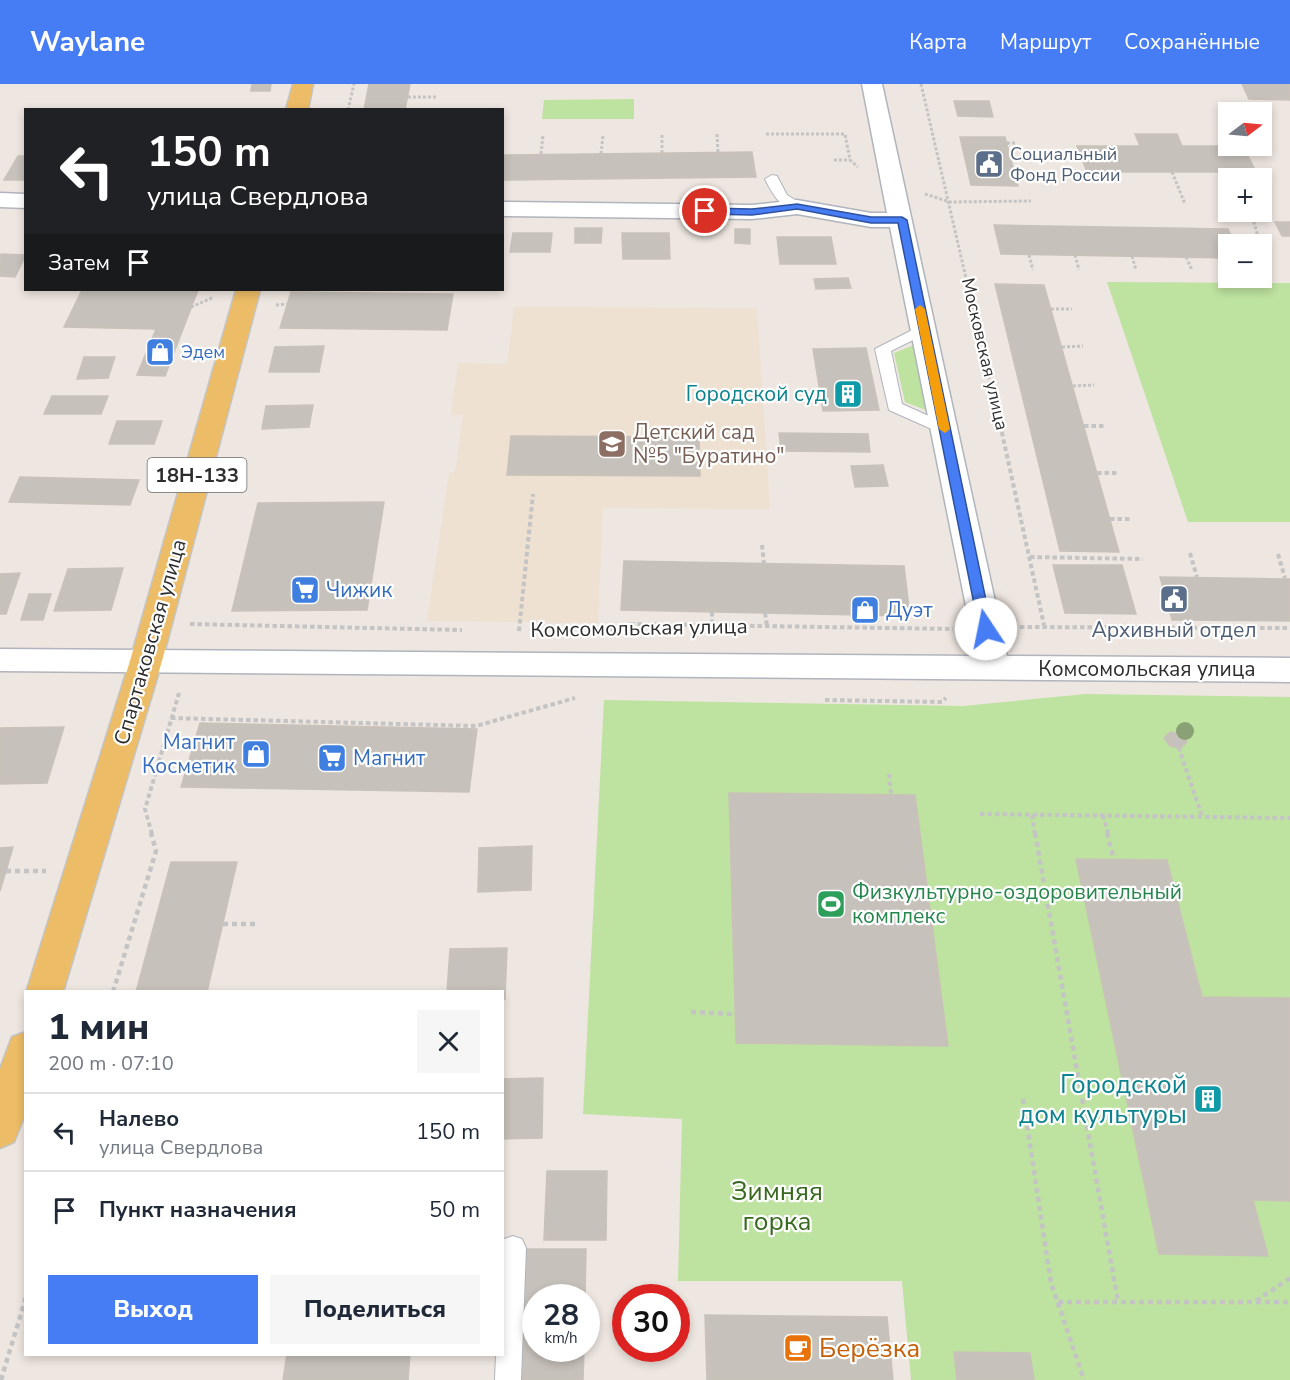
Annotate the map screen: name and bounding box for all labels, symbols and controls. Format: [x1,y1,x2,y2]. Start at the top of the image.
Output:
text: Waylane [30,23,145,61]
text: Карта [909,28,967,56]
text: Маршрут [1000,28,1091,56]
text: Сохранённые [1124,28,1260,56]
north arrow [1218,102,1272,156]
map controls [1218,102,1272,288]
text: 150 m [147,124,271,181]
icon: left [48,132,126,210]
place label: Социальный Фонд России [1010,142,1121,187]
public building icon: Социальный Фонд России [973,148,1005,180]
button: + [1218,168,1272,222]
text: улица Свердлова [147,178,369,215]
pin [679,185,730,236]
icon: arrive [688,194,721,227]
button: − [1218,234,1272,288]
icon: arrive [122,246,155,279]
text: Затем [48,248,110,278]
street label: Московская улица [956,275,1014,433]
shop icon: Эдем [144,336,176,368]
place label: Эдем [181,340,225,364]
building icon: Городской суд [832,378,864,410]
place label: Городской суд [686,380,827,408]
place label: Детский сад №5 "Буратино" [633,418,785,470]
school or university icon: Детский сад №5 "Буратино" [596,428,628,460]
road number: 18Н-133 [148,458,246,492]
street label: Спартаковская улица [107,536,193,748]
supermarket icon: Чижик [289,574,321,606]
place label: Чижик [326,576,393,604]
public building icon: Архивный отдел [1158,583,1190,615]
shop icon: Дуэт [849,594,881,626]
place label: Дуэт [886,596,933,624]
position arrow [954,597,1018,661]
street label: Комсомольская улица [530,612,748,644]
place label: Архивный отдел [1092,616,1256,644]
street label: Комсомольская улица [1038,655,1256,683]
place label: Магнит Косметик [142,728,236,780]
shop icon: Магнит Косметик [240,738,272,770]
supermarket icon: Магнит [316,742,348,774]
place label: Магнит [353,744,426,772]
place label: Физкультурно-оздоровительный комплекс [852,878,1182,930]
sports icon: Физкультурно-оздоровительный комплекс [815,888,847,920]
text: 1 мин [48,1003,149,1052]
button: close [417,1010,480,1073]
text: 200 m · 07:10 [48,1050,174,1077]
place label: Городской дом культуры [1019,1067,1187,1132]
building icon: Городской дом культуры [1192,1083,1224,1115]
text: Налево [99,1104,179,1134]
icon: left [48,1116,81,1149]
text: 150 m [416,1117,480,1147]
text: улица Свердлова [99,1134,263,1161]
park label: Зимняя горка [731,1174,823,1239]
icon: arrive [48,1194,81,1227]
text: Пункт назначения [99,1195,297,1225]
text: 50 m [429,1195,480,1225]
button: Выход [48,1275,258,1344]
button: Поделиться [270,1275,480,1344]
speed limit sign: 30 [612,1284,690,1362]
text: 28 [543,1295,579,1336]
text: km/h [544,1328,578,1348]
place label: Берёзка [819,1331,920,1366]
cafe icon: Берёзка [782,1332,814,1364]

